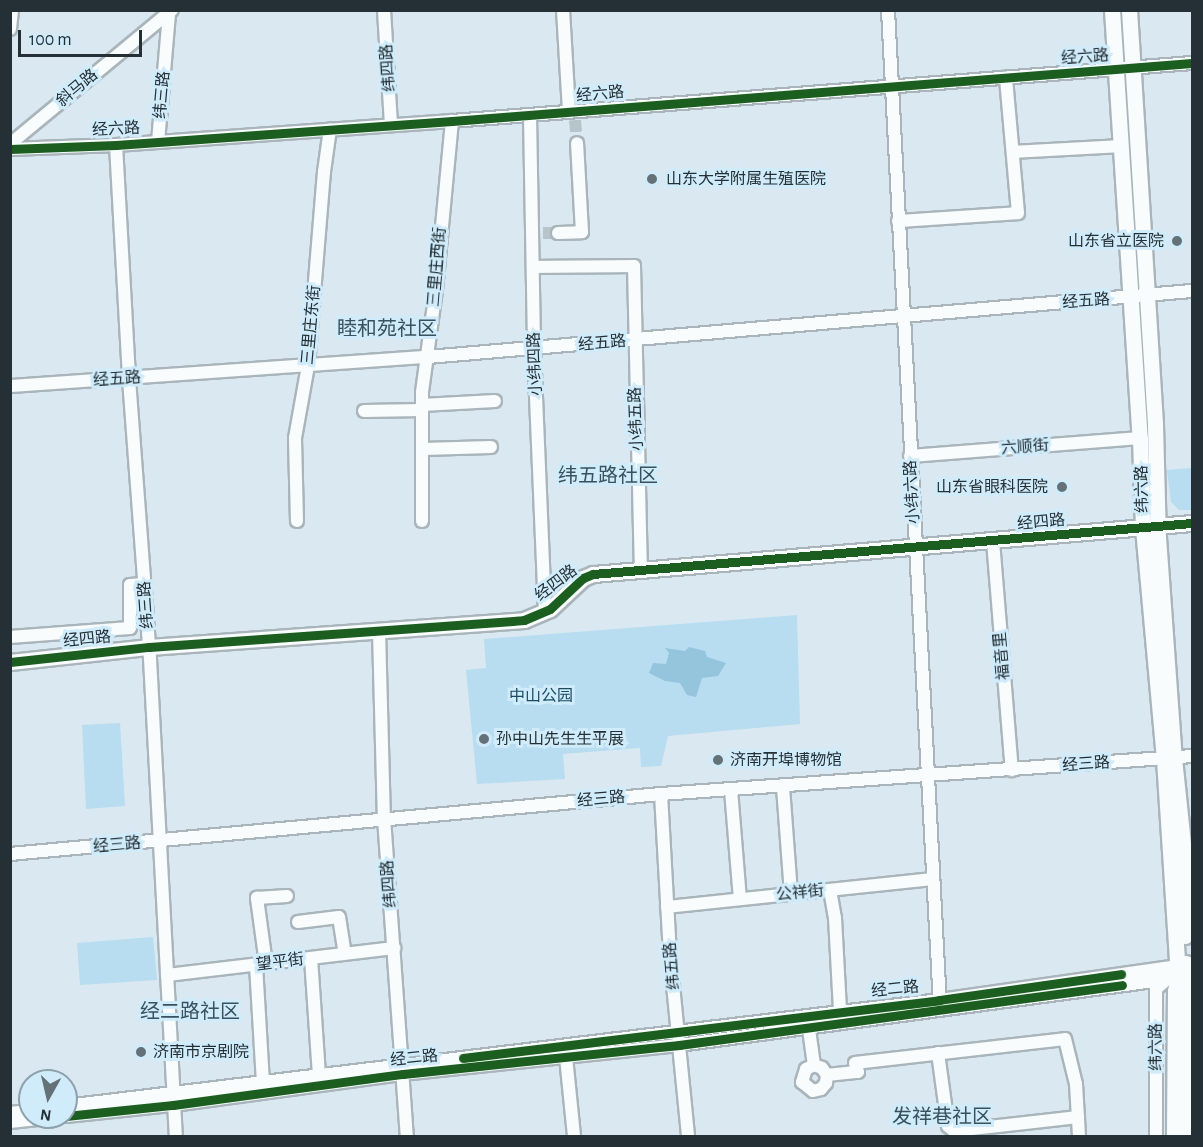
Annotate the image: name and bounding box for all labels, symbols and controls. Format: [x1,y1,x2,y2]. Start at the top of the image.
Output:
scale bar [21,18,146,56]
text: 100 m [29,31,72,49]
street label: 纬四路 [377,43,399,93]
street label: 经六路 [1060,46,1110,68]
street label: 斜马路 [52,65,102,111]
street label: 纬三路 [150,70,174,120]
street label: 经六路 [575,82,625,106]
street label: 经六路 [92,118,140,140]
place label: 山东大学附属生殖医院 [666,169,826,189]
marker: 山东大学附属生殖医院 [643,170,661,188]
street label: 三里庄西街 [424,226,450,308]
place label: 山东省立医院 [1068,231,1164,251]
marker: 山东省立医院 [1168,232,1186,250]
street label: 三里庄东街 [298,284,324,366]
street label: 经五路 [1061,290,1111,312]
district label: 睦和苑社区 [337,317,437,341]
street label: 经五路 [577,331,627,355]
street label: 小纬四路 [524,332,546,396]
street label: 经五路 [92,368,142,390]
street label: 小纬五路 [625,387,647,451]
street label: 六顺街 [1000,436,1050,458]
street label: 小纬六路 [901,460,923,524]
district label: 纬五路社区 [558,464,658,488]
street label: 纬六路 [1132,465,1152,513]
place label: 山东省眼科医院 [936,477,1048,497]
marker: 山东省眼科医院 [1053,478,1071,496]
street label: 经四路 [1016,510,1066,534]
street label: 经四路 [531,561,581,605]
street label: 纬三路 [135,580,157,630]
street label: 经四路 [62,627,112,651]
street label: 福音里 [990,631,1014,681]
park label: 中山公园 [509,686,573,706]
place label: 孙中山先生生平展 [496,729,624,749]
marker: 孙中山先生生平展 [477,732,491,746]
place label: 济南开埠博物馆 [730,750,842,770]
marker: 济南开埠博物馆 [711,753,725,767]
street label: 经三路 [1061,753,1111,775]
street label: 经三路 [576,787,626,811]
street label: 经三路 [92,833,142,857]
street label: 纬四路 [378,859,400,909]
street label: 公祥街 [775,881,825,905]
street label: 纬五路 [660,941,684,991]
street label: 望平街 [255,950,305,974]
street label: 经二路 [870,977,920,1001]
district label: 经二路社区 [140,1000,240,1024]
street label: 纬六路 [1146,1023,1166,1071]
place label: 济南市京剧院 [153,1042,249,1062]
marker: 济南市京剧院 [134,1045,148,1059]
street label: 经二路 [389,1046,439,1070]
north arrow [18,1069,78,1129]
district label: 发祥巷社区 [892,1105,992,1129]
text: N [39,1106,52,1124]

